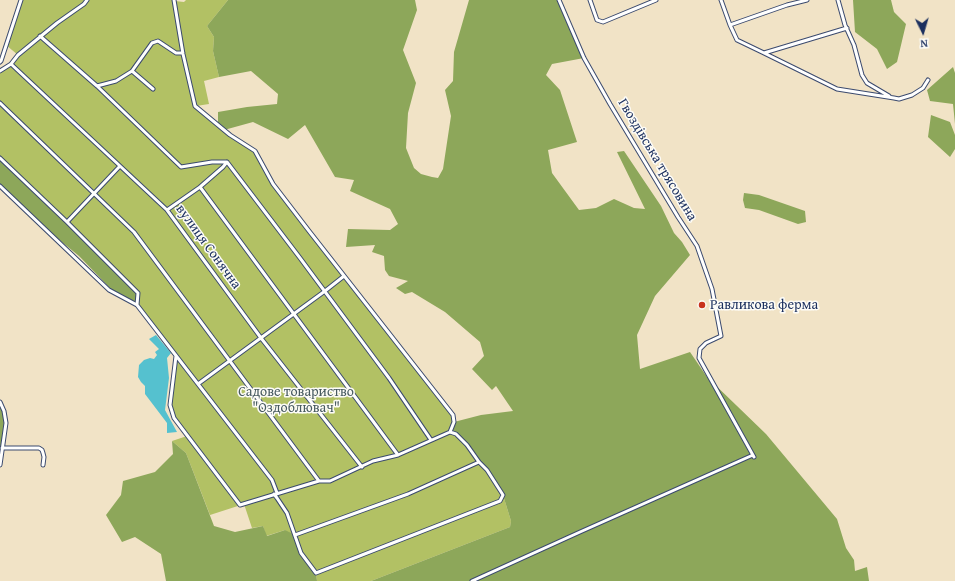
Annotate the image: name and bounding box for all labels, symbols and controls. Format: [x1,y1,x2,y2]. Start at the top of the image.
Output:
north arrow [903,12,943,52]
text: N [920,36,928,52]
street label: Гвоздівська трясовина [614,96,700,224]
street label: вулиця Сонячна [172,201,244,293]
place label: Равликова ферма [710,297,818,313]
marker: Равликова ферма [697,300,707,310]
park label: Садове товариство "Оздоблювач" [238,384,354,416]

